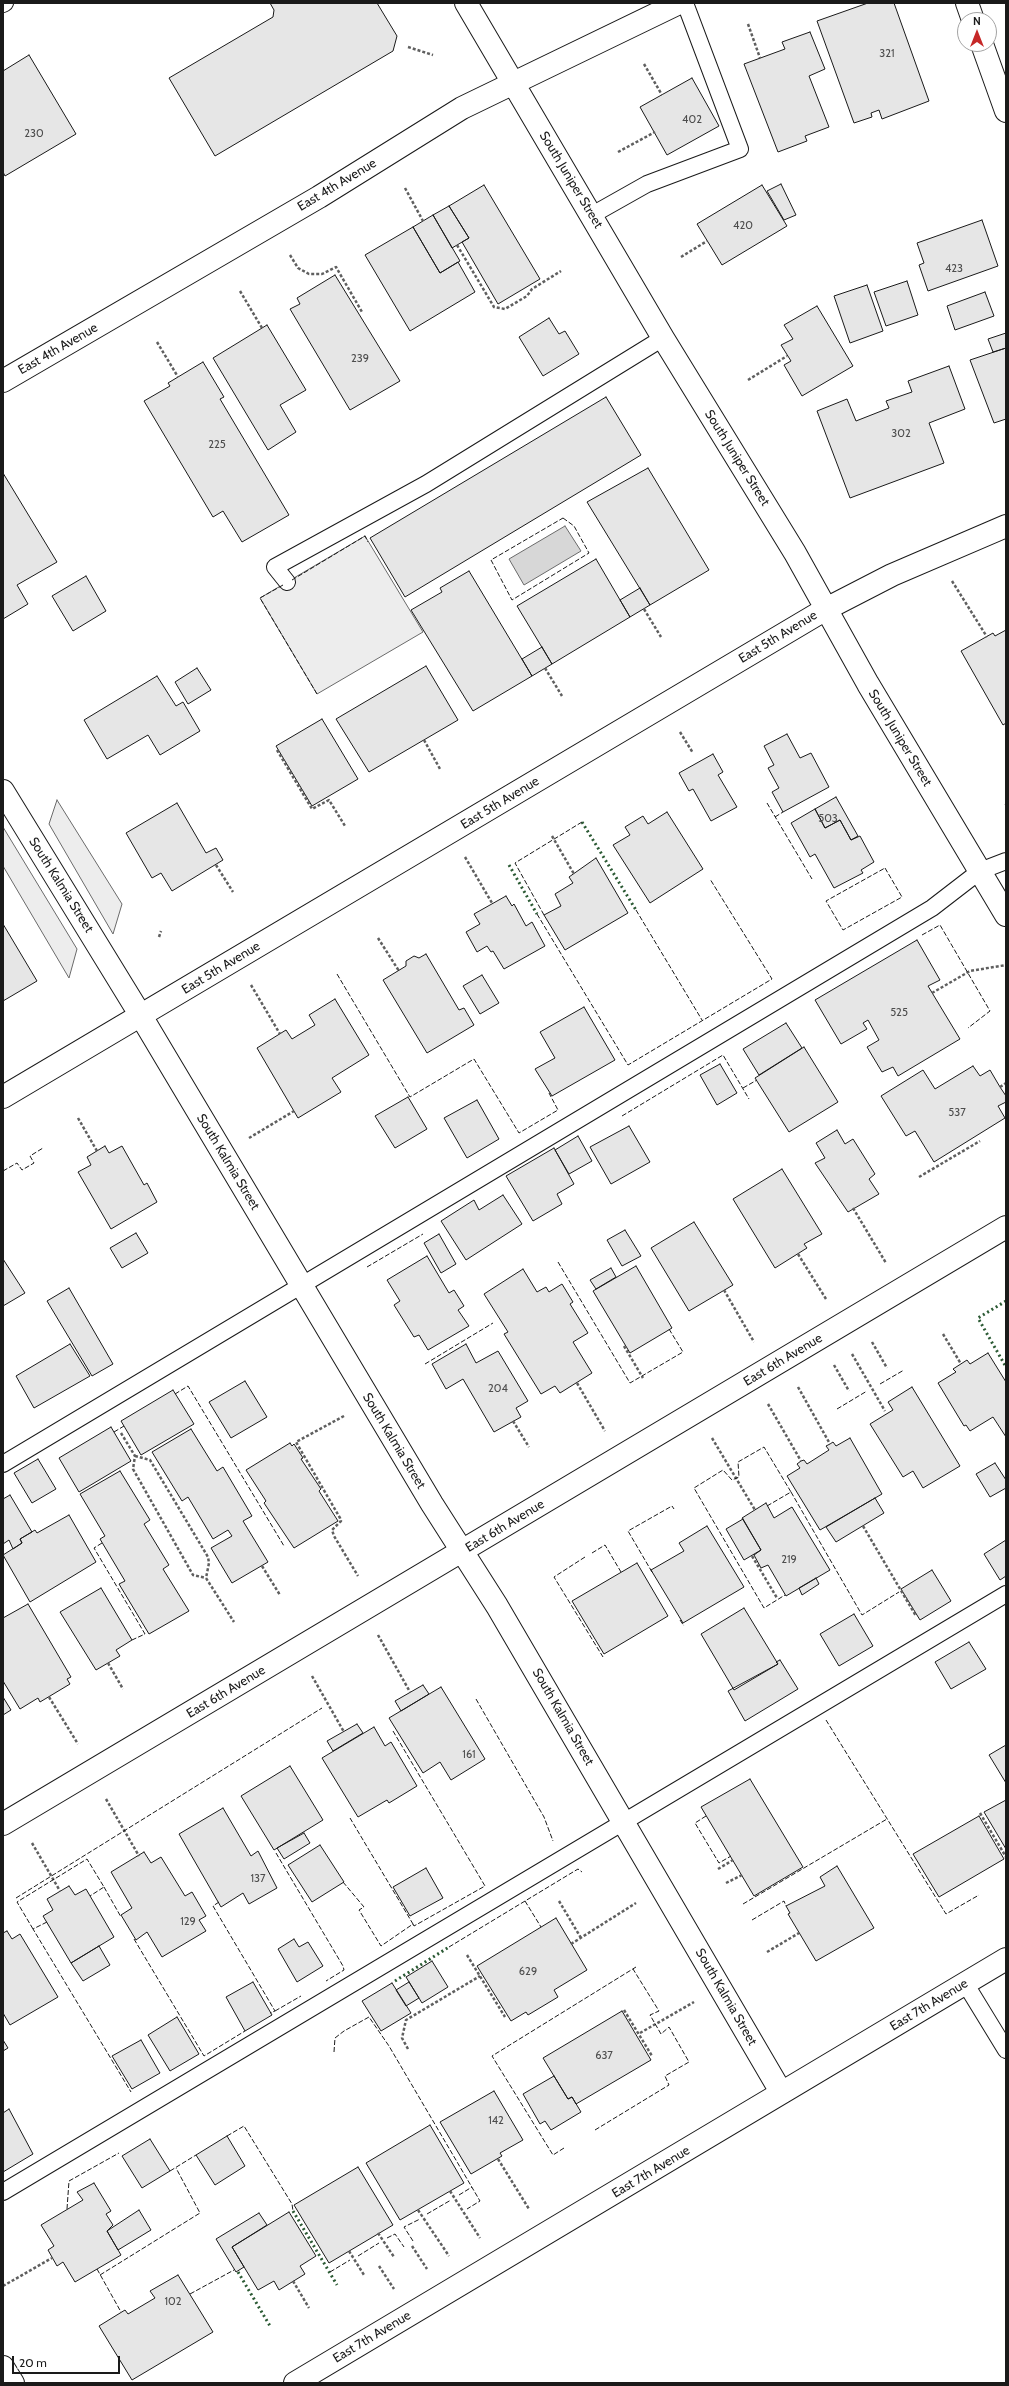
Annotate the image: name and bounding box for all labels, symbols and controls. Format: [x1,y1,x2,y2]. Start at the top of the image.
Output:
north arrow [957,12,997,52]
text: N [973,14,981,28]
house number: 321 [879,47,895,61]
house number: 402 [682,113,702,127]
house number: 230 [24,127,44,141]
street label: South Juniper Street [536,129,606,231]
street label: East 4th Avenue [295,155,379,215]
house number: 420 [733,219,753,233]
house number: 423 [945,262,963,276]
street label: East 4th Avenue [15,320,101,378]
house number: 239 [351,352,369,366]
street label: South Juniper Street [701,407,773,509]
house number: 302 [891,427,911,441]
house number: 225 [208,438,226,452]
street label: East 5th Avenue [736,607,820,667]
street label: South Juniper Street [865,687,935,789]
street label: East 5th Avenue [458,773,542,833]
house number: 503 [818,812,838,826]
street label: South Kalmia Street [25,835,97,935]
street label: East 5th Avenue [179,938,263,998]
house number: 525 [890,1006,908,1020]
house number: 537 [948,1106,966,1120]
street label: South Kalmia Street [193,1111,263,1213]
street label: East 6th Avenue [741,1330,825,1390]
house number: 204 [488,1382,508,1396]
street label: South Kalmia Street [359,1390,429,1492]
street label: East 6th Avenue [463,1496,547,1556]
house number: 219 [781,1553,797,1567]
street label: East 6th Avenue [184,1662,268,1722]
street label: South Kalmia Street [529,1666,597,1768]
house number: 161 [462,1748,476,1762]
house number: 137 [250,1872,266,1886]
house number: 129 [180,1915,196,1929]
street label: South Kalmia Street [692,1946,760,2048]
house number: 629 [519,1965,537,1979]
street label: East 7th Avenue [887,1976,971,2034]
house number: 637 [595,2049,613,2063]
house number: 142 [488,2114,504,2128]
street label: East 7th Avenue [609,2143,693,2201]
house number: 102 [164,2295,182,2309]
street label: East 7th Avenue [330,2308,414,2366]
scale bar [14,2348,122,2374]
text: 20 m [19,2355,47,2370]

